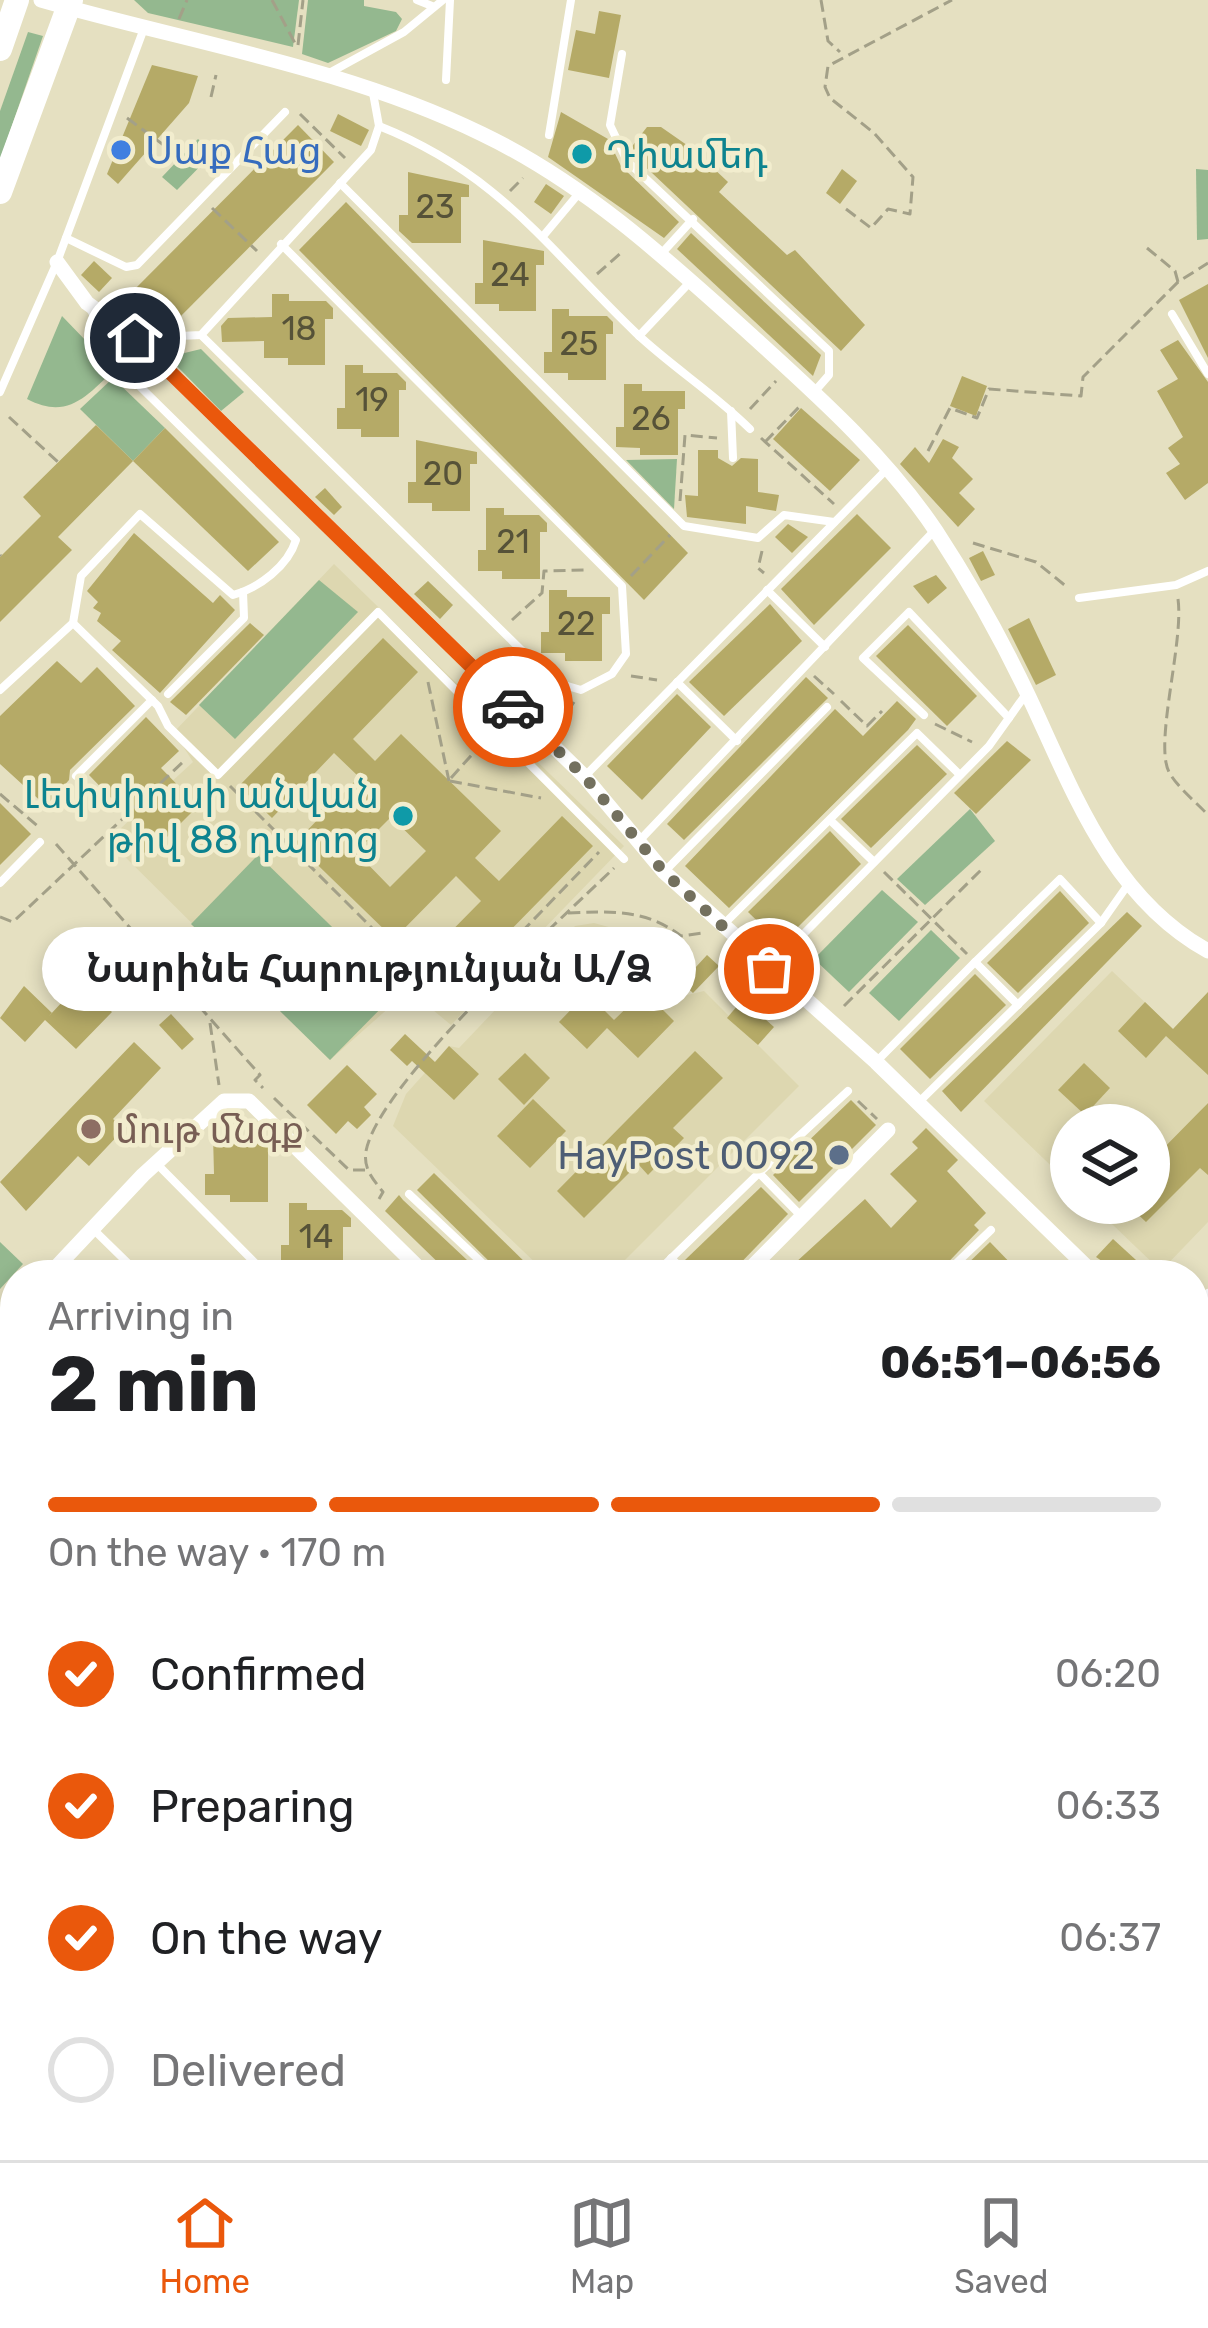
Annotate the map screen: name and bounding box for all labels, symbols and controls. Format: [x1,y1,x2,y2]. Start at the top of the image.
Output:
place label: Սաք Հաց [145,128,322,174]
place label: Դիամեդ [606,132,767,178]
marker: Սաք Հաց [108,137,134,163]
marker: Դիամեդ [569,141,595,167]
house number: 23 [415,187,455,226]
house number: 24 [490,255,530,294]
pin [84,287,186,389]
icon: home [102,305,168,371]
house number: 18 [281,309,317,348]
house number: 25 [560,324,598,363]
house number: 19 [355,380,389,419]
house number: 26 [631,399,671,438]
house number: 20 [423,454,463,493]
house number: 21 [496,522,530,561]
house number: 22 [557,604,595,643]
courier [453,647,573,767]
icon: car [480,674,546,740]
place label: Լեփսիուսի անվան թիվ 88 դպրոց [24,772,379,863]
marker: Լեփսիուսի անվան թիվ 88 դպրոց [390,803,416,829]
pin [718,918,820,1020]
callout: Նարինե Հարությունյան Ա/Ձ [43,927,697,1011]
icon: bag [736,936,802,1002]
text: Նարինե Հարությունյան Ա/Ձ [86,946,652,992]
map controls [1050,1104,1170,1224]
button: layers [1050,1104,1170,1224]
place label: մութ մնգք [115,1107,304,1153]
marker: մութ մնգք [78,1116,104,1142]
place label: HayPost 0092 [557,1133,815,1179]
marker: HayPost 0092 [826,1142,852,1168]
house number: 14 [299,1217,333,1256]
text: Arriving in [48,1294,234,1340]
text: 06:51–06:56 [880,1336,1161,1389]
text: 2 min [48,1338,259,1431]
text: On the way · 170 m [48,1530,386,1576]
icon: check [48,1641,114,1707]
text: Confirmed [150,1648,367,1701]
text: 06:20 [1055,1651,1161,1697]
icon: check [48,1773,114,1839]
text: Preparing [150,1780,355,1833]
text: 06:33 [1056,1783,1161,1829]
icon: check [48,1905,114,1971]
text: On the way [150,1912,383,1965]
text: 06:37 [1059,1915,1161,1961]
text: Delivered [150,2044,346,2097]
tab: Home [160,2190,250,2301]
tab: Map [569,2190,635,2301]
tab: Saved [954,2190,1048,2301]

